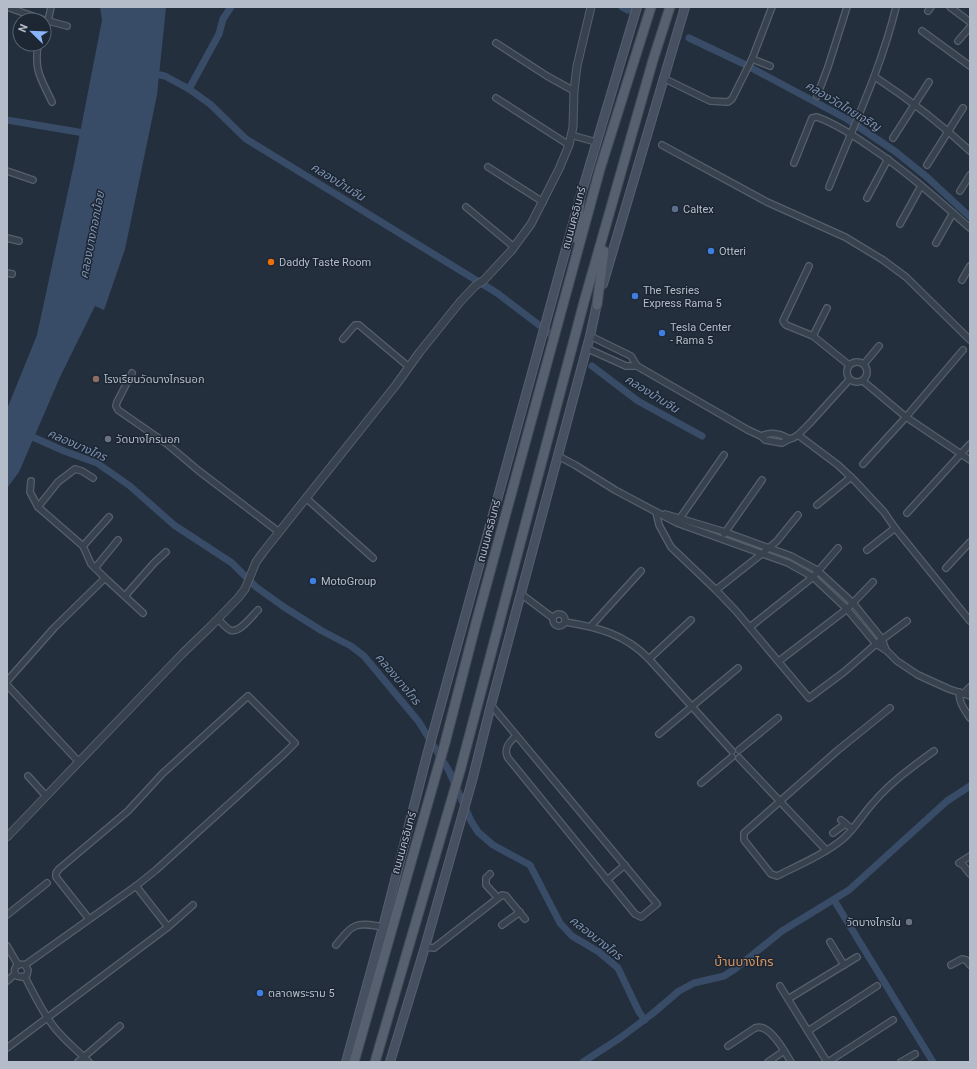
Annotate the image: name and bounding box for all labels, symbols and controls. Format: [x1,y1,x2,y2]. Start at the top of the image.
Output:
north arrow [12,12,52,52]
text: N [16,22,31,34]
water label: คลองวัดไทยเจริญ [803,78,884,135]
water label: คลองบ้านจีน [309,160,368,204]
street label: ถนนนครอินทร์ [559,185,589,251]
water label: คลองบางกอกน้อย [77,189,108,280]
place label: Caltex [683,203,714,216]
marker: Caltex [670,204,680,214]
place label: Otteri [719,245,746,258]
marker: Otteri [706,246,716,256]
place label: Daddy Taste Room [279,256,371,269]
marker: Daddy Taste Room [266,257,276,267]
place label: The Tesries Express Rama 5 [643,284,722,310]
marker: The Tesries Express Rama 5 [630,291,640,301]
place label: Tesla Center - Rama 5 [670,321,731,347]
marker: Tesla Center - Rama 5 [657,328,667,338]
water label: คลองบ้านจีน [623,372,682,416]
place label: โรงเรียนวัดบางไกรนอก [104,373,205,386]
marker: โรงเรียนวัดบางไกรนอก [91,374,101,384]
water label: คลองบางไกร [45,426,110,465]
place label: วัดบางไกรนอก [116,433,180,446]
marker: วัดบางไกรนอก [103,434,113,444]
street label: ถนนนครอินทร์ [474,498,504,564]
place label: MotoGroup [321,575,376,588]
marker: MotoGroup [308,576,318,586]
water label: คลองบางไกร [372,650,424,708]
street label: ถนนนครอินทร์ [389,810,419,876]
water label: คลองบางไกร [567,913,626,964]
place label: วัดบางไกรใน [847,916,901,929]
marker: วัดบางไกรใน [904,917,914,927]
district label: บ้านบางไกร [714,954,774,969]
place label: ตลาดพระราม 5 [268,987,335,1000]
marker: ตลาดพระราม 5 [255,988,265,998]

